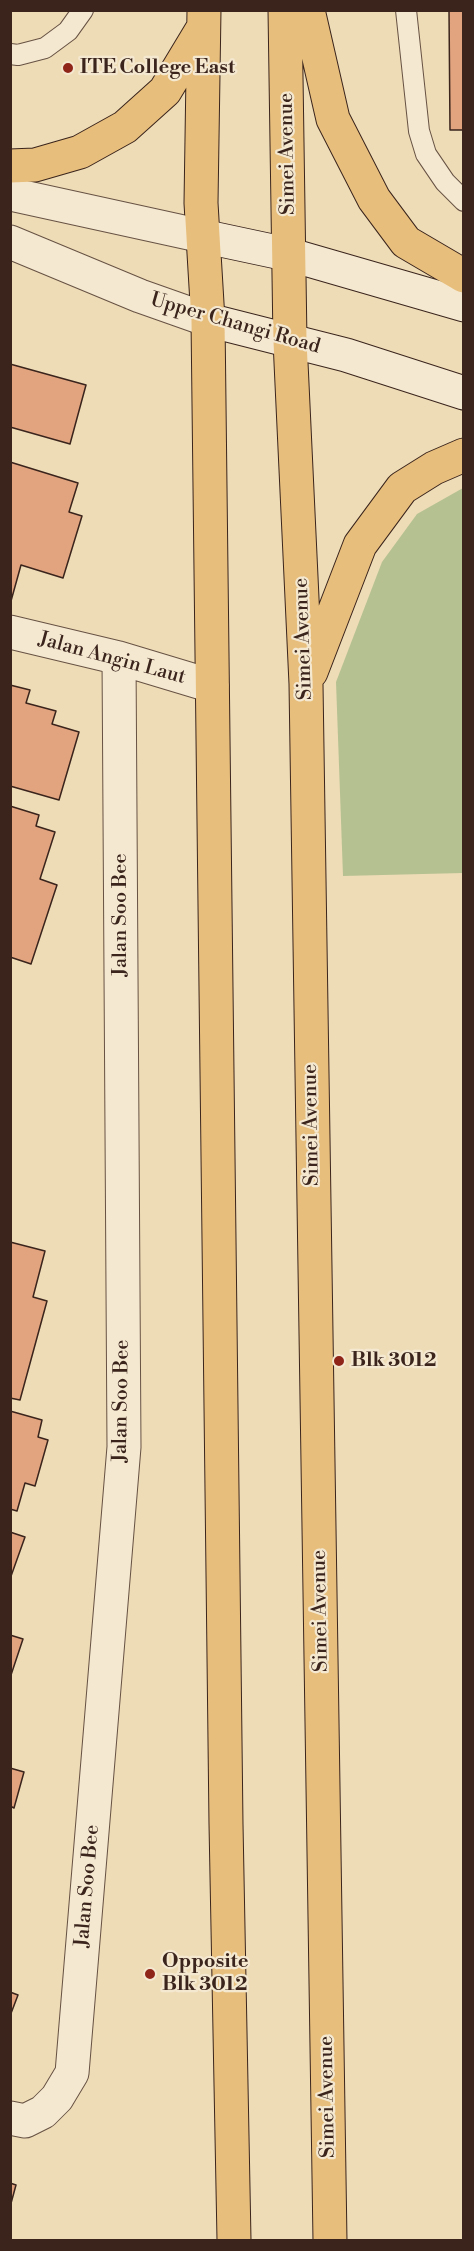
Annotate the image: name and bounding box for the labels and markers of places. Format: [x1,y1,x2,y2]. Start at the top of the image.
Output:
place label: ITE College East [80,56,235,80]
marker: ITE College East [61,61,75,75]
place label: Blk 3012 [351,1349,437,1373]
marker: Blk 3012 [332,1354,346,1368]
place label: Opposite Blk 3012 [162,1950,248,1997]
marker: Opposite Blk 3012 [143,1967,157,1981]

